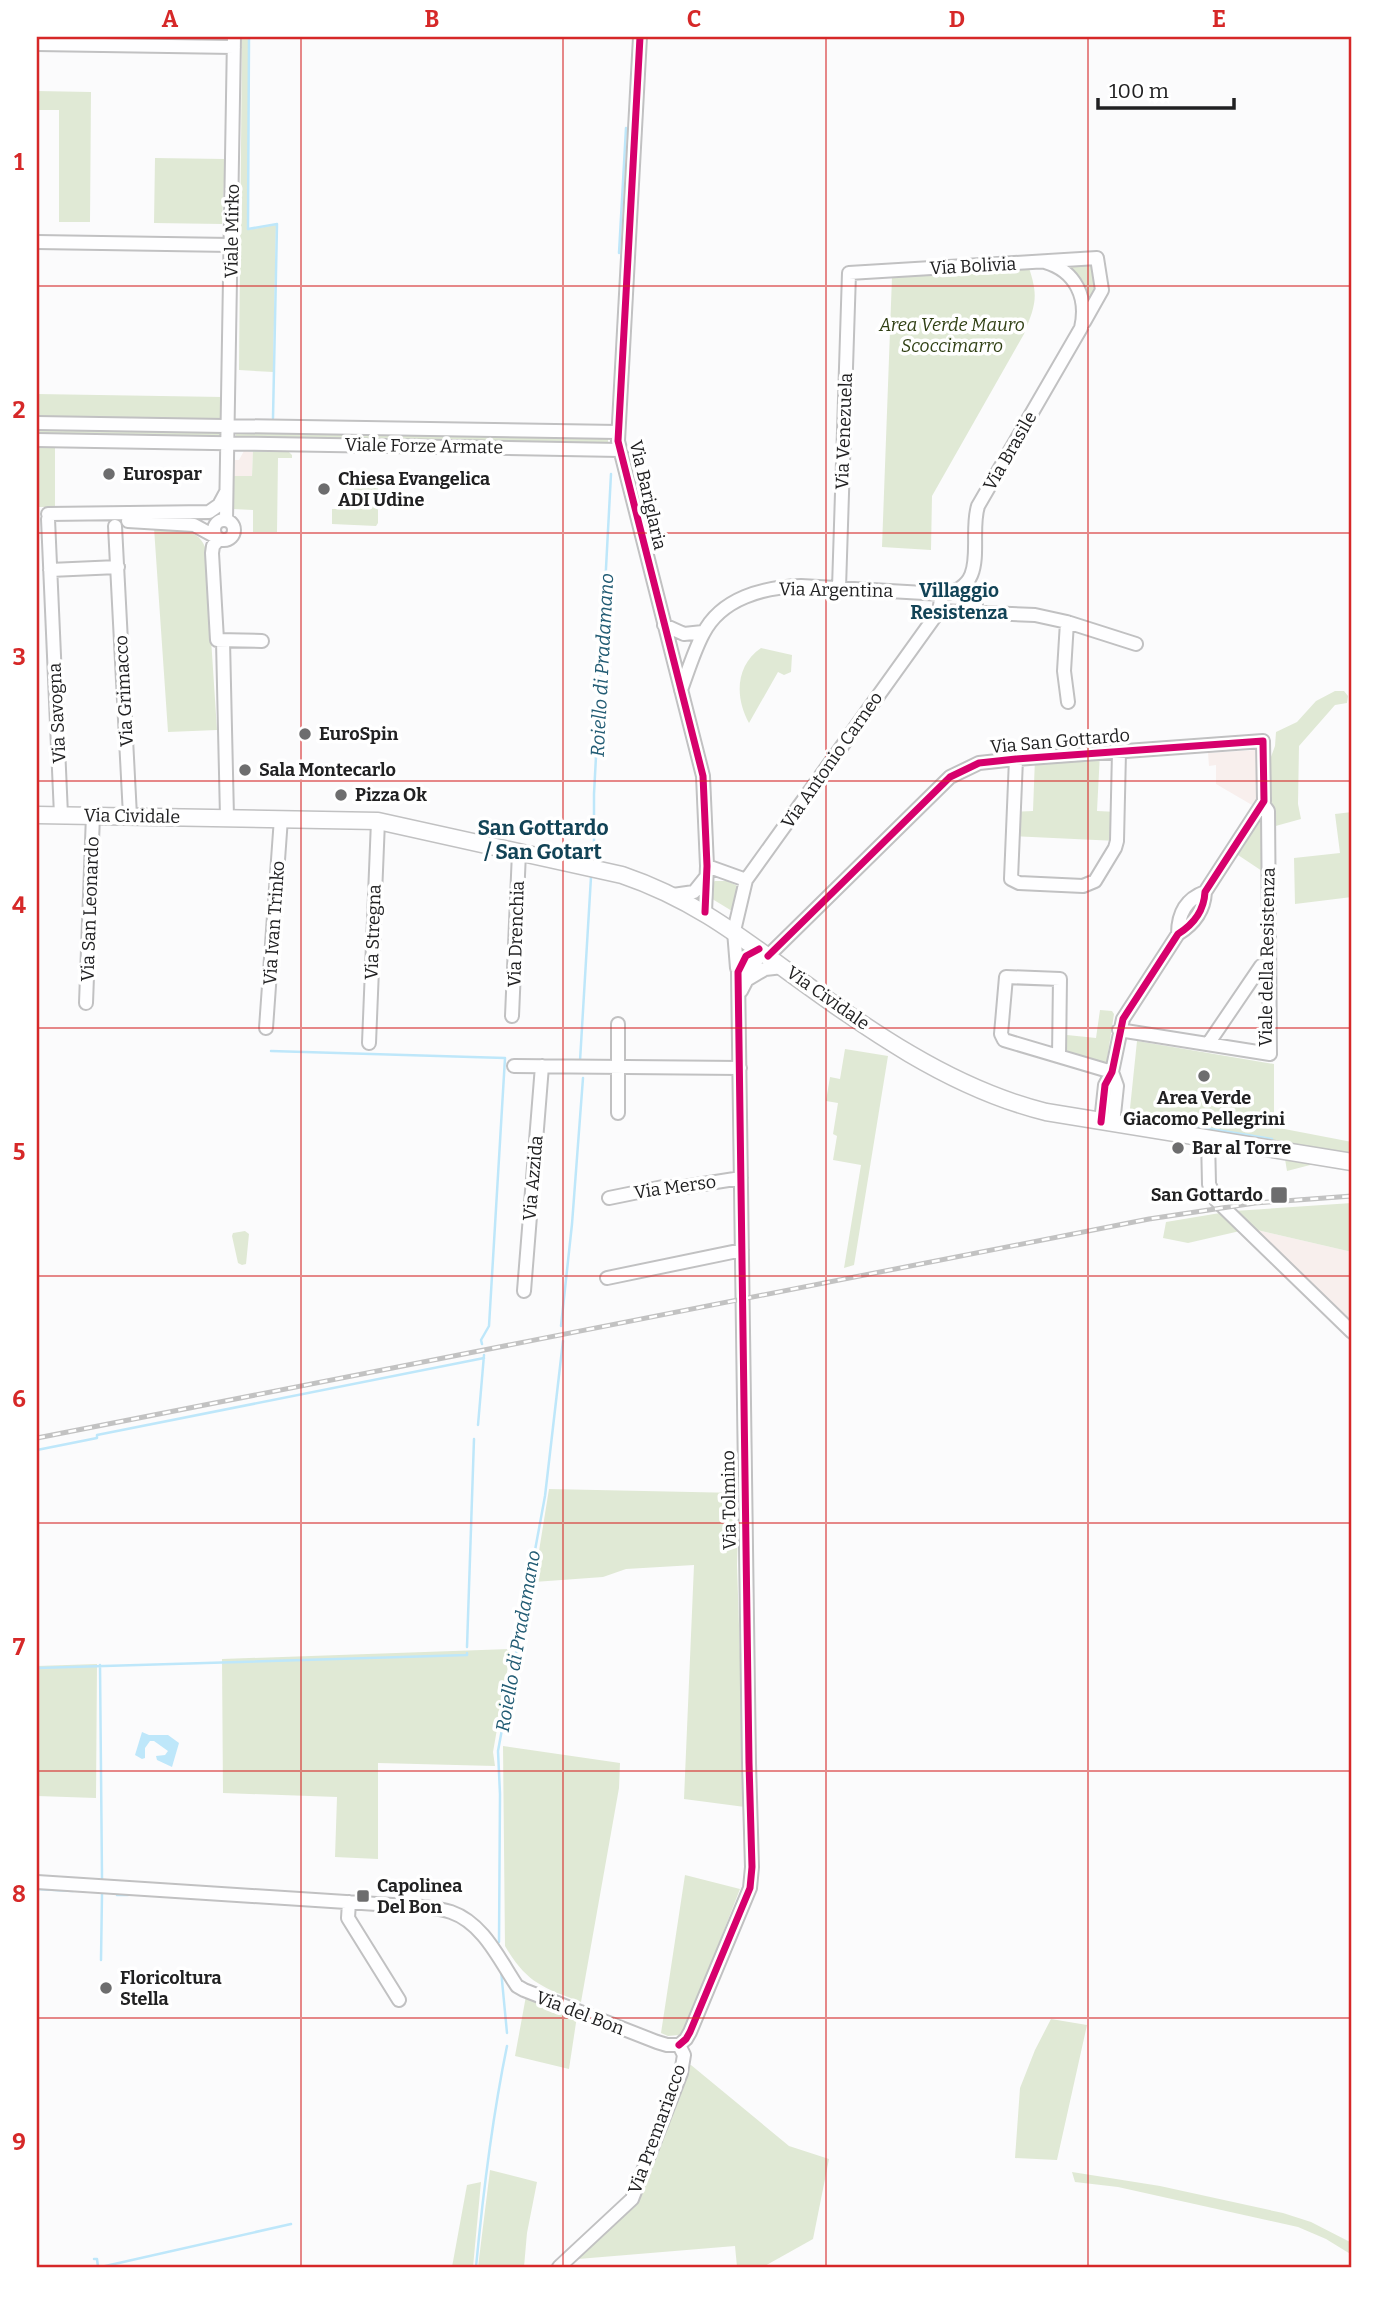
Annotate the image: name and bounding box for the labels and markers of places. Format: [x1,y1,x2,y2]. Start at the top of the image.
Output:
place label: Eurospar [123,463,203,485]
marker: Eurospar [101,466,117,482]
place label: Chiesa Evangelica ADI Udine [338,468,490,511]
marker: Chiesa Evangelica ADI Udine [316,481,332,497]
place label: EuroSpin [319,723,399,745]
marker: EuroSpin [297,726,313,742]
place label: Sala Montecarlo [259,759,396,781]
marker: Sala Montecarlo [237,762,253,778]
place label: Pizza Ok [355,784,427,806]
marker: Pizza Ok [333,787,349,803]
marker: Area Verde Giacomo Pellegrini [1196,1068,1212,1084]
place label: Area Verde Giacomo Pellegrini [1123,1087,1285,1130]
place label: Bar al Torre [1192,1137,1291,1159]
marker: Bar al Torre [1170,1140,1186,1156]
place label: San Gottardo [1151,1184,1263,1206]
marker: San Gottardo [1269,1185,1289,1205]
place label: Capolinea Del Bon [377,1875,462,1918]
marker: Capolinea Del Bon [355,1888,371,1904]
place label: Floricoltura Stella [120,1967,222,2010]
marker: Floricoltura Stella [98,1980,114,1996]

